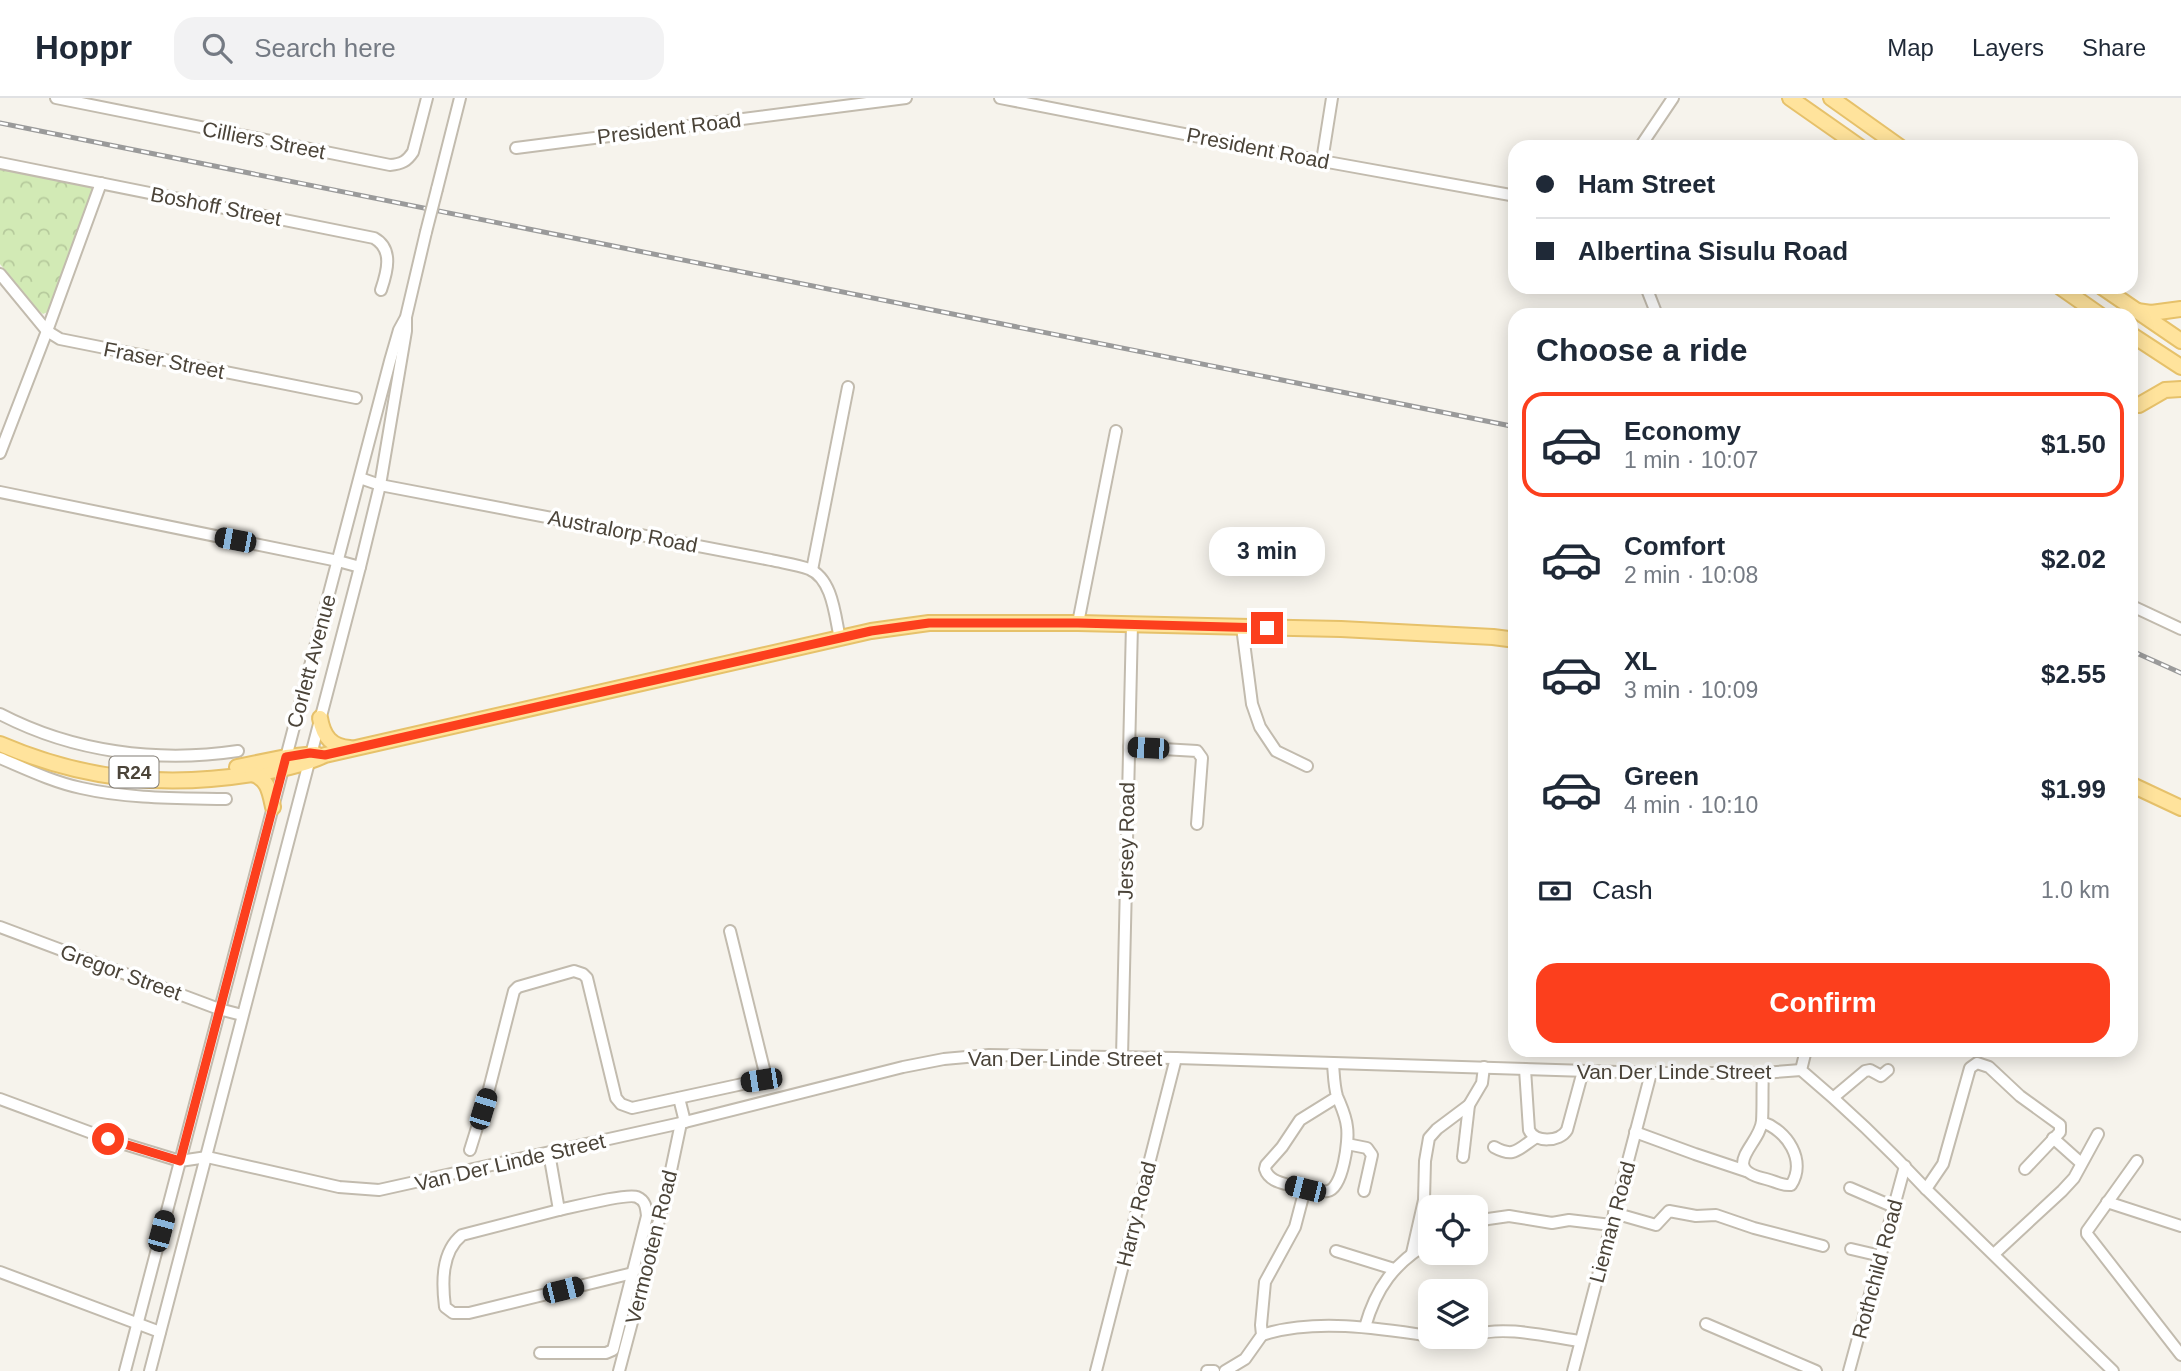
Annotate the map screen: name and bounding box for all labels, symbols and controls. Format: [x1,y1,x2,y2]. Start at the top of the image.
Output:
search box [174,17,664,80]
text: Hoppr [35,29,132,66]
icon: search [198,29,236,67]
text: Search here [254,33,396,63]
text: Map [1887,34,1934,61]
text: Layers [1972,34,2044,61]
text: Share [2082,34,2146,61]
street label: President Road [596,108,742,148]
street label: Cilliers Street [201,117,328,163]
street label: President Road [1185,123,1331,173]
text: Ham Street [1578,169,1715,199]
street label: Boshoff Street [149,182,283,230]
text: Albertina Sisulu Road [1578,236,1848,266]
text: Choose a ride [1536,332,1748,368]
street label: Fraser Street [102,337,226,383]
icon: car [1540,413,1603,476]
text: Economy [1624,416,1741,446]
text: $1.50 [2041,429,2106,459]
text: 1 min · 10:07 [1624,447,1758,473]
street label: Australorp Road [546,505,700,557]
car [213,526,258,554]
callout: 3 min [1209,526,1325,575]
icon: car [1540,528,1603,591]
text: Comfort [1624,531,1725,561]
text: 3 min [1237,538,1297,564]
text: $2.02 [2041,544,2106,574]
text: 2 min · 10:08 [1624,562,1758,588]
street label: Corlett Avenue [282,592,340,730]
route end [1251,612,1283,644]
icon: car [1540,643,1603,706]
text: XL [1624,646,1657,676]
text: $2.55 [2041,659,2106,689]
text: 3 min · 10:09 [1624,677,1758,703]
car [1127,736,1170,760]
road number: R24 [110,757,158,788]
icon: car [1540,758,1603,821]
text: Green [1624,761,1699,791]
text: $1.99 [2041,774,2106,804]
street label: Jersey Road [1113,782,1139,900]
text: 4 min · 10:10 [1624,792,1758,818]
icon: cash [1536,872,1574,910]
text: Cash [1592,875,1653,905]
text: 1.0 km [2041,877,2110,903]
street label: Gregor Street [57,939,185,1005]
button: Confirm [1536,963,2110,1043]
street label: Van Der Linde Street [968,1047,1162,1070]
street label: Van Der Linde Street [1577,1060,1771,1083]
car [739,1066,784,1094]
car [467,1086,500,1132]
route start [92,1123,124,1155]
street label: Van Der Linde Street [413,1129,608,1195]
street label: Harry Road [1112,1159,1160,1269]
street label: Lieman Road [1585,1159,1639,1285]
street label: Vermooten Road [621,1168,681,1326]
car [1283,1174,1328,1204]
map controls [1418,1195,1488,1349]
button: locate [1418,1195,1488,1265]
street label: Rothchild Road [1847,1197,1907,1341]
car [146,1208,177,1254]
car [541,1275,586,1305]
button: layers [1418,1279,1488,1349]

